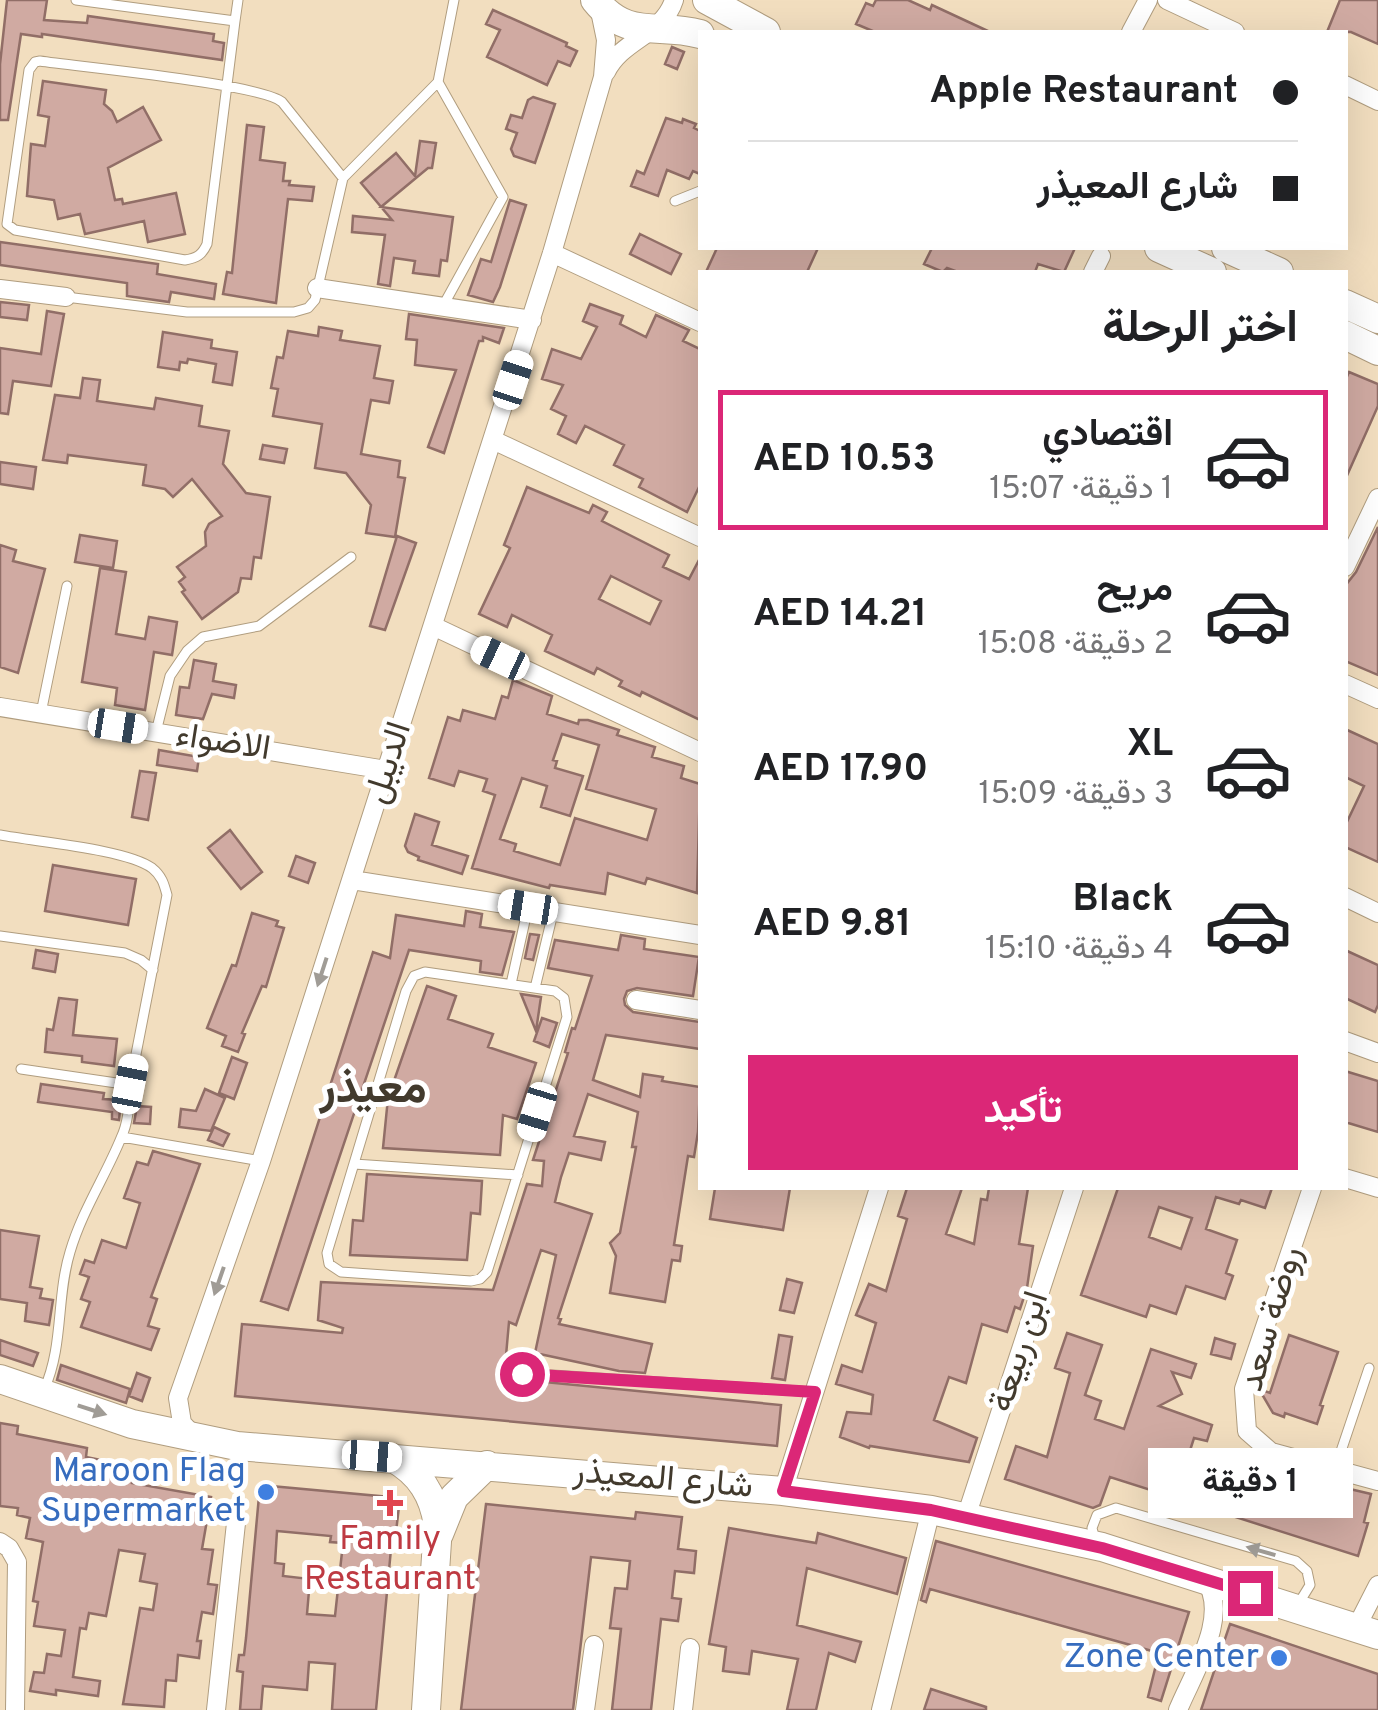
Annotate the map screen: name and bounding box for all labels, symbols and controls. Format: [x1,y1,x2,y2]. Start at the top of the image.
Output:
text: Apple Restaurant [929,68,1238,117]
text: شارع المعيذر [1037,164,1238,213]
text: اختر الرحلة [1102,301,1298,358]
car [489,347,537,413]
text: اقتصادي [1042,411,1173,460]
icon: car [1203,415,1293,505]
text: AED 10.53 [753,436,935,485]
text: 1 دقيقة · 15:07 [989,470,1173,510]
text: مريح [1097,566,1173,615]
icon: car [1203,570,1293,660]
text: AED 14.21 [753,591,927,640]
text: 2 دقيقة · 15:08 [978,625,1173,665]
car [466,632,534,684]
car [86,706,150,746]
street label: الاضواء [173,714,273,772]
street label: الديبل [355,717,423,809]
text: XL [1126,721,1173,770]
icon: car [1203,725,1293,815]
text: AED 17.90 [753,746,928,795]
text: 3 دقيقة · 15:09 [978,775,1173,815]
text: Black [1073,876,1173,925]
icon: car [1203,880,1293,970]
car [496,887,560,927]
text: AED 9.81 [753,901,912,950]
text: 4 دقيقة · 15:10 [985,930,1173,970]
one-way arrow [313,958,328,988]
car [110,1052,150,1116]
button: تأكيد [748,1055,1298,1170]
district label: معيذر [317,1062,427,1119]
car [514,1079,560,1145]
street label: روضة سعد [1230,1241,1314,1397]
one-way arrow [211,1266,226,1296]
street label: ابن ربيعة [980,1286,1060,1418]
route start [500,1352,545,1397]
one-way arrow [78,1404,108,1419]
car [341,1439,403,1473]
callout: 1 دقيقة [1148,1448,1352,1518]
place label: Maroon Flag Supermarket [41,1450,246,1534]
street label: شارع المعيذر [570,1450,755,1510]
text: 1 دقيقة [1202,1463,1299,1503]
marker: Maroon Flag Supermarket [255,1481,277,1503]
marker: Family Restaurant [379,1492,401,1514]
place label: Family Restaurant [304,1518,476,1602]
one-way arrow [1246,1543,1276,1558]
route end [1228,1571,1273,1616]
place label: Zone Center [1063,1636,1259,1680]
marker: Zone Center [1268,1647,1290,1669]

